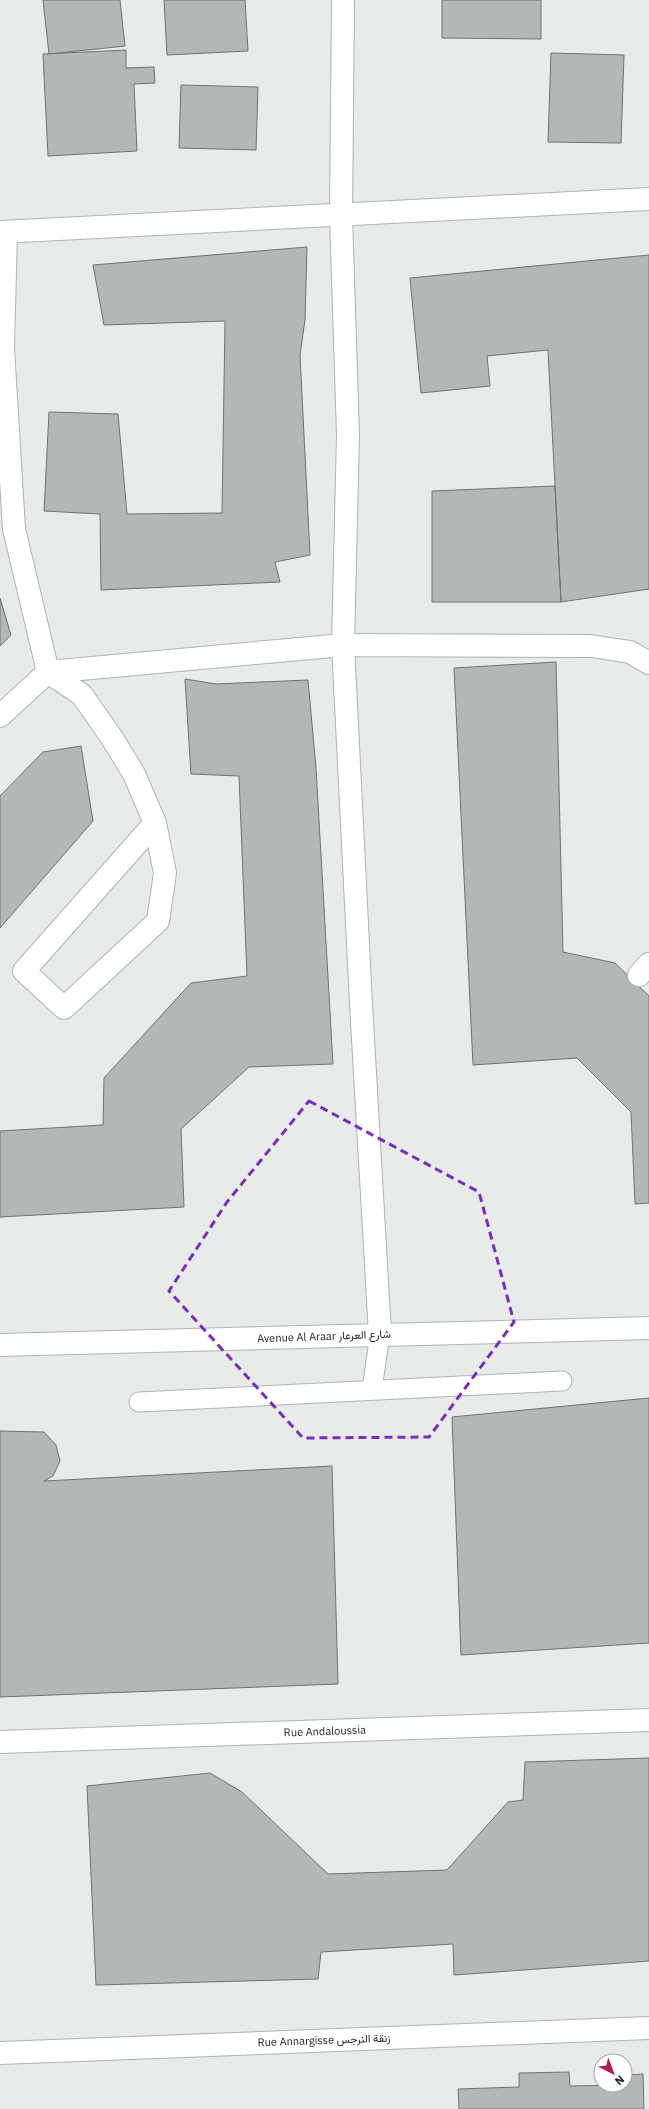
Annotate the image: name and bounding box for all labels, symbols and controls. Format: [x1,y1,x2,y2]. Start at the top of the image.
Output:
street label: Avenue Al Araar شارع العرعار [257,1327,392,1346]
street label: Rue Andaloussia [283,1723,366,1739]
street label: Rue Annargisse زنقة النرجس [257,2031,391,2049]
north arrow [593,2053,633,2093]
text: N [612,2073,627,2088]

